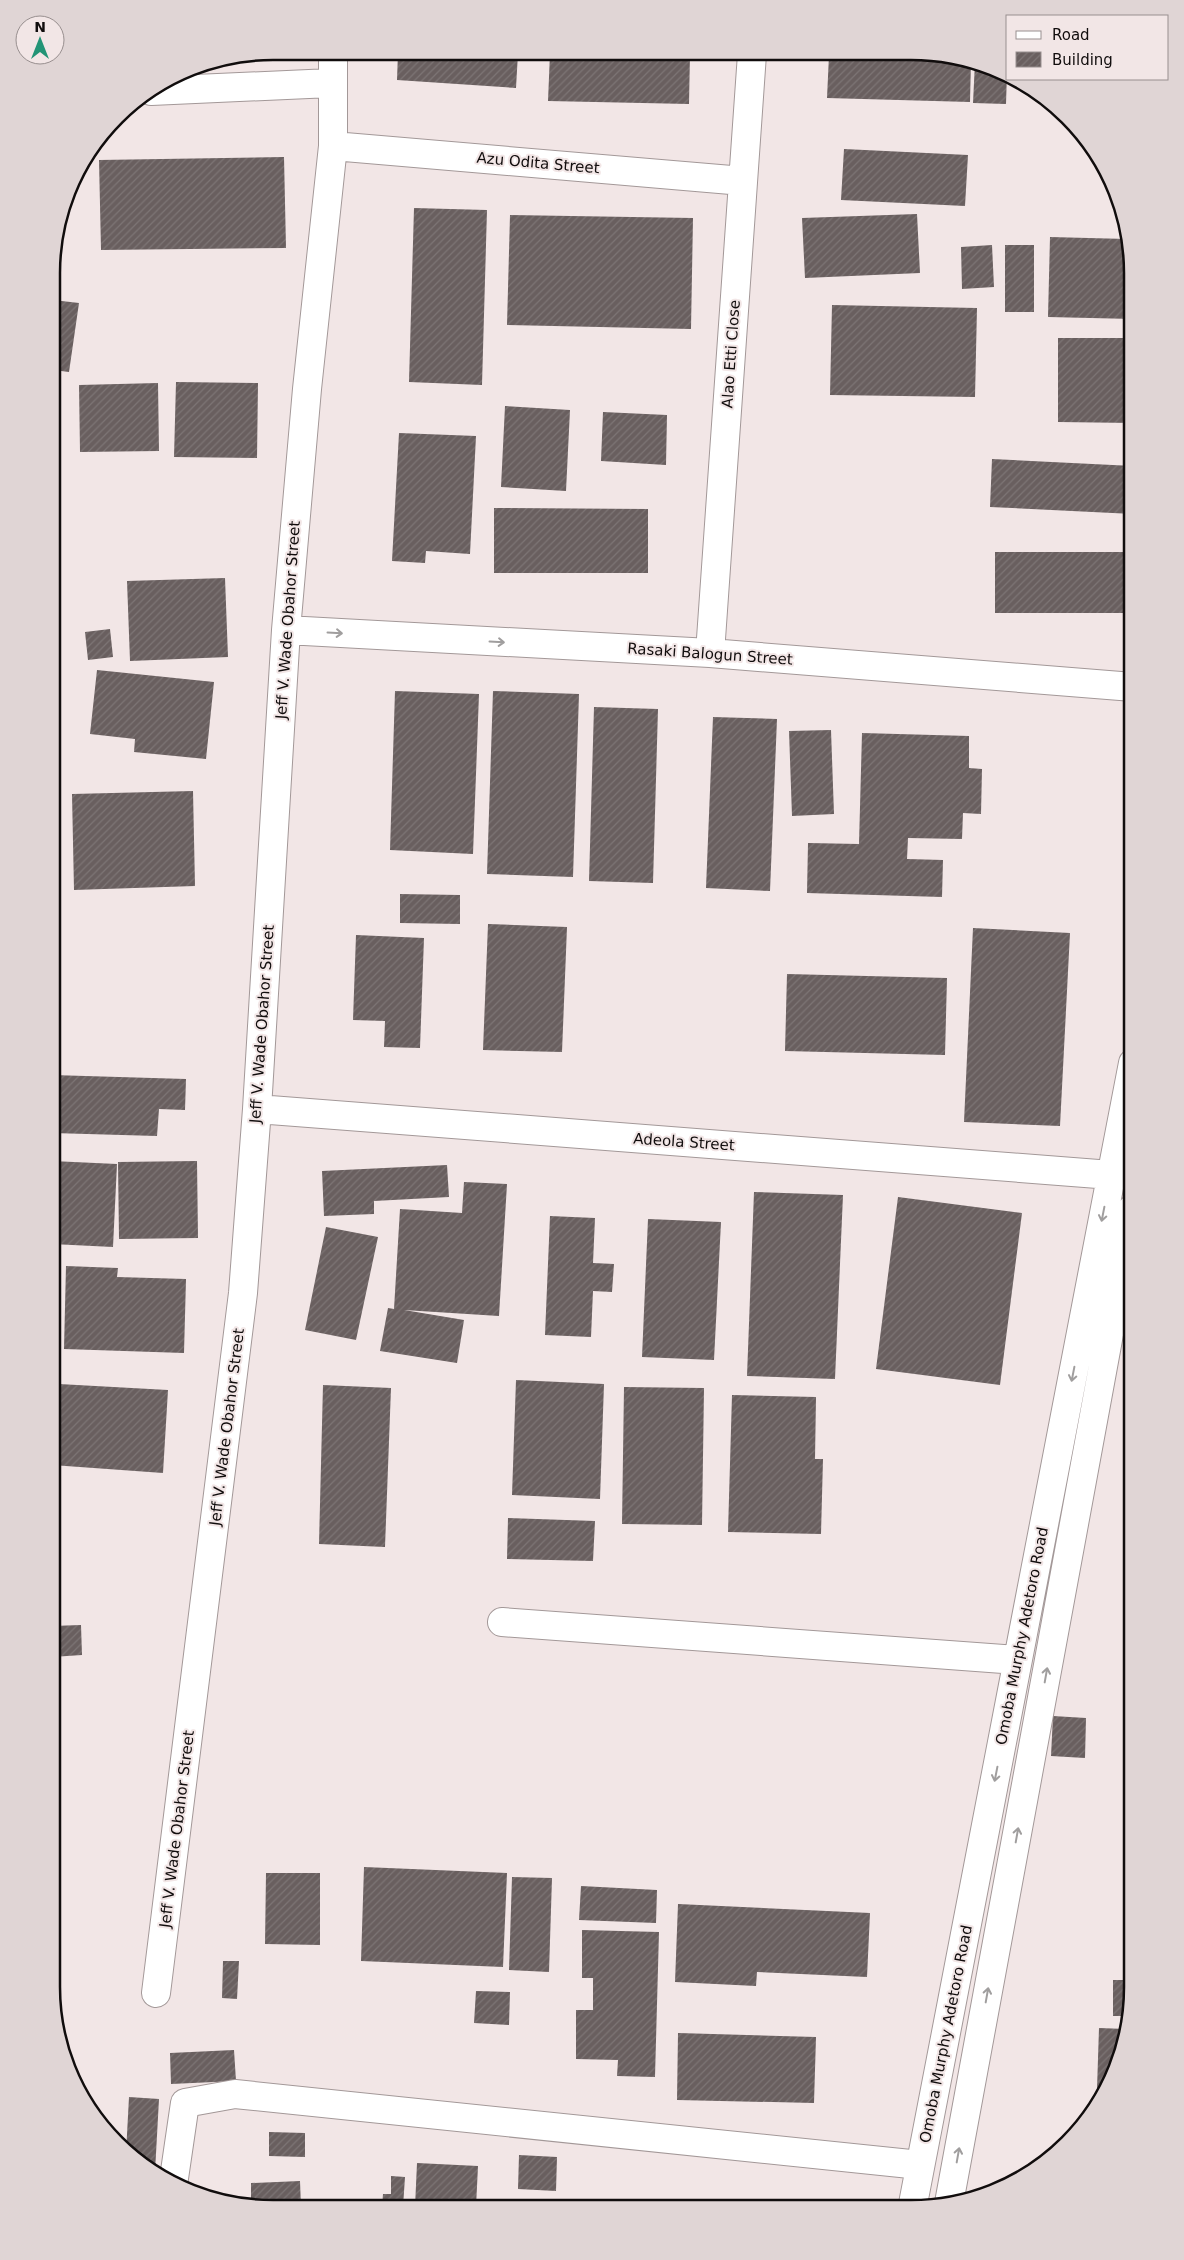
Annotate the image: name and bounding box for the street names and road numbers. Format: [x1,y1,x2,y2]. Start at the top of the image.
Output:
street label: Azu Odita Street [476,149,600,177]
street label: Alao Etti Close [718,299,744,409]
street label: Jeff V. Wade Obahor Street [272,520,304,721]
street label: Rasaki Balogun Street [627,639,793,669]
street label: Jeff V. Wade Obahor Street [246,924,278,1125]
street label: Adeola Street [633,1129,735,1155]
street label: Jeff V. Wade Obahor Street [206,1327,248,1528]
street label: Omoba Murphy Adetoro Road [992,1526,1052,1746]
street label: Jeff V. Wade Obahor Street [156,1729,198,1930]
street label: Omoba Murphy Adetoro Road [916,1924,976,2144]

